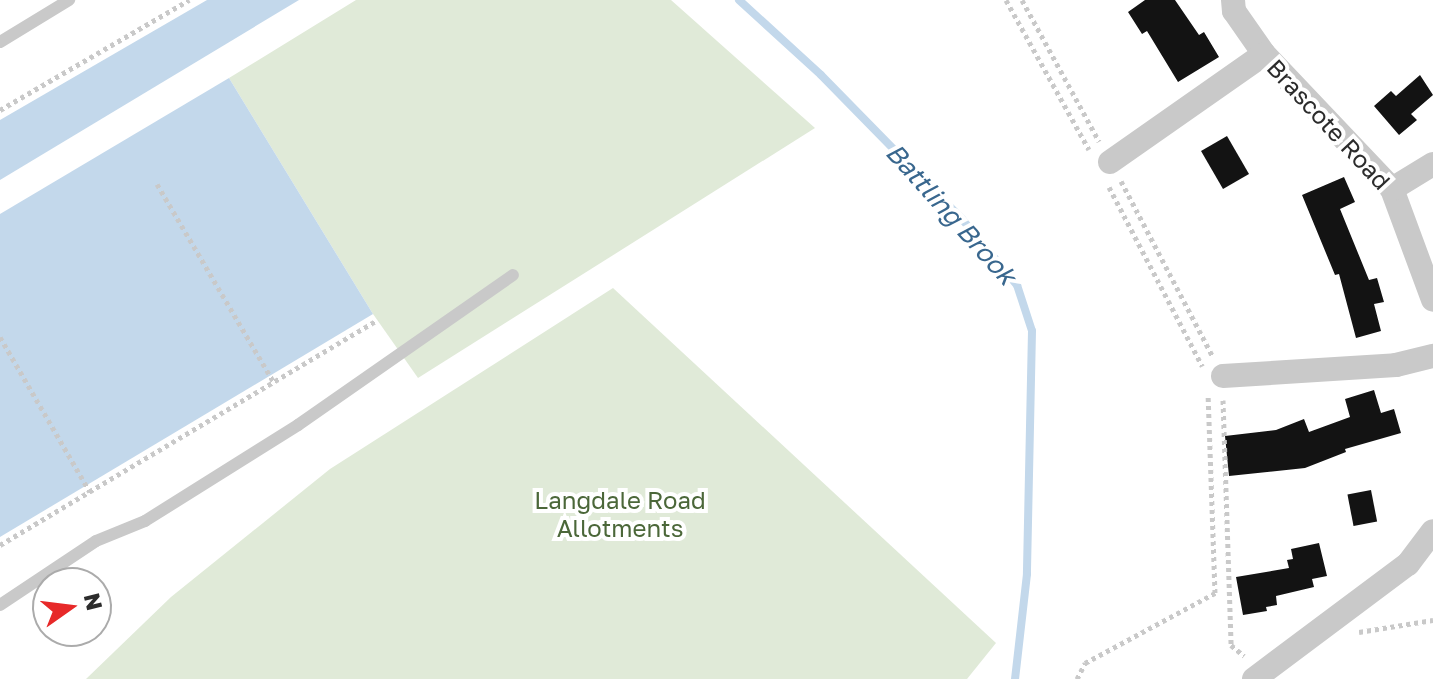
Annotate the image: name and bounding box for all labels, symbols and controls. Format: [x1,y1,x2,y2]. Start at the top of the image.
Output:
street label: Brascote Road [1261,53,1397,195]
water label: Battling Brook [879,137,1023,291]
park label: Langdale Road Allotments [534,486,706,542]
north arrow [32,567,112,647]
text: N [79,590,109,613]

